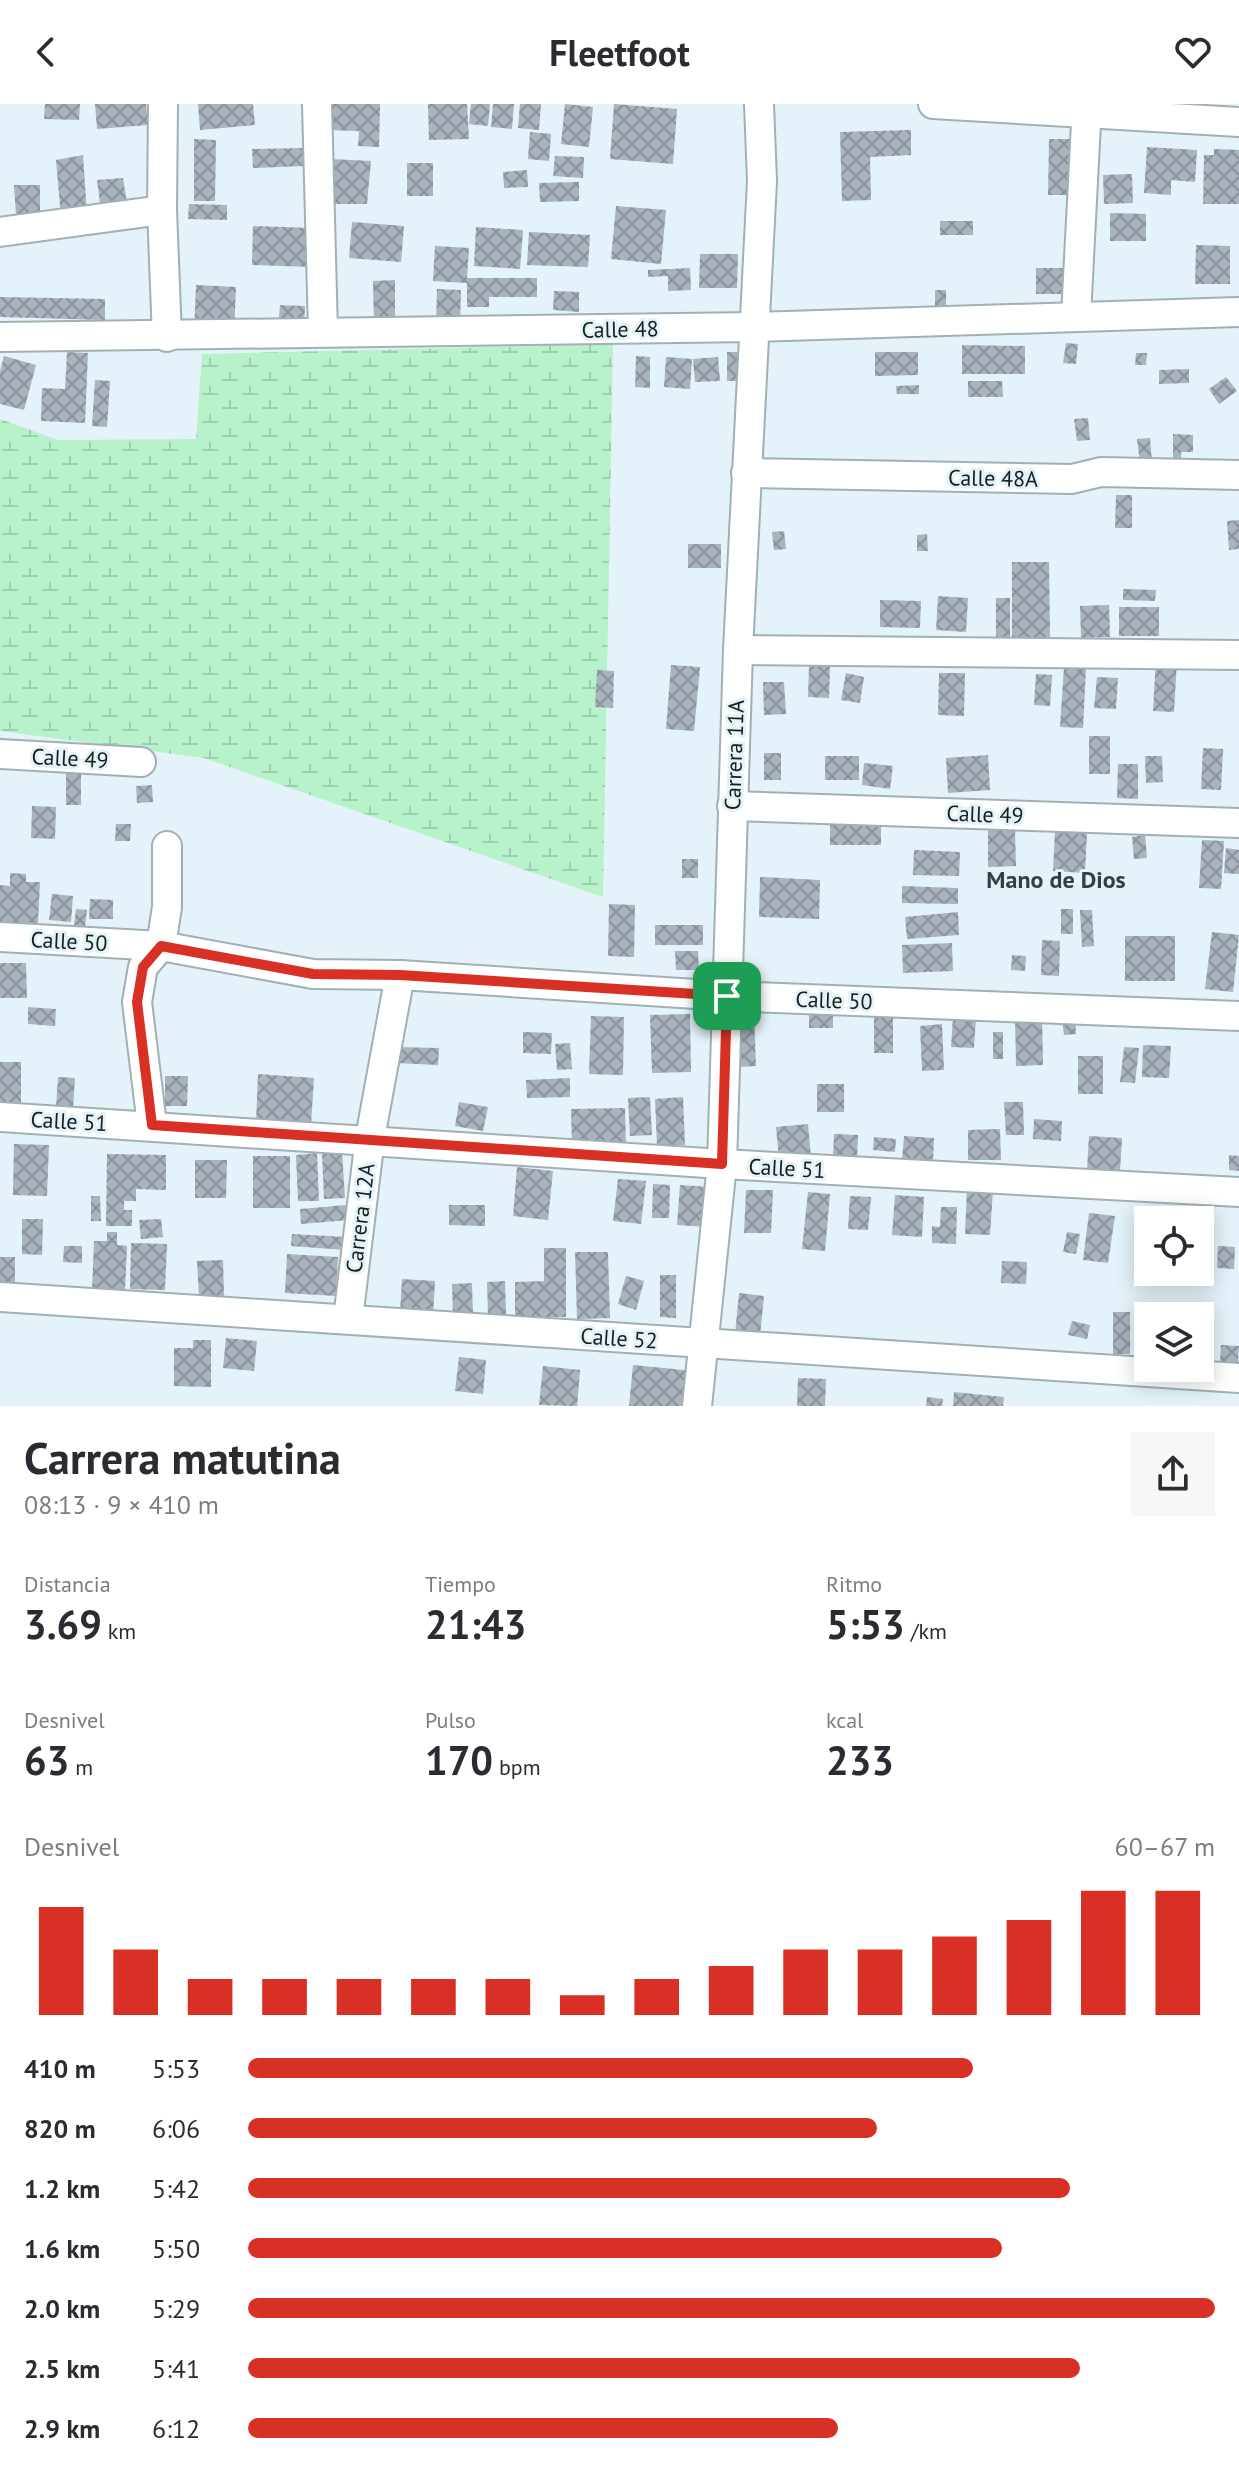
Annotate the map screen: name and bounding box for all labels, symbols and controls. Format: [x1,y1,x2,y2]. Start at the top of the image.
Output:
text: Fleetfoot [549,29,690,76]
icon: back [24,30,68,74]
icon: heart [1171,30,1215,74]
street label: Calle 48 [581,314,659,344]
street label: Calle 48A [948,463,1038,493]
street label: Carrera 11A [718,699,750,811]
street label: Calle 49 [31,742,109,774]
street label: Calle 49 [946,799,1024,829]
district label: Mano de Dios [986,864,1126,895]
street label: Calle 50 [30,925,108,957]
pin [693,962,761,1030]
icon: arrive [705,974,749,1018]
street label: Calle 50 [795,985,873,1015]
street label: Calle 51 [30,1105,108,1137]
street label: Calle 51 [748,1152,826,1184]
street label: Carrera 12A [339,1161,381,1274]
map controls [1134,1206,1214,1382]
button: locate [1134,1206,1214,1286]
button: layers [1134,1302,1214,1382]
street label: Calle 52 [580,1321,658,1355]
text: Carrera matutina [24,1429,341,1486]
button: share [1131,1432,1215,1516]
text: 08:13 · 9 × 410 m [24,1488,219,1521]
text: Distancia [24,1570,111,1598]
text: Tiempo [425,1570,496,1598]
text: Ritmo [826,1570,882,1598]
text: 3.69 [24,1598,102,1650]
text: 21:43 [425,1598,526,1650]
text: 5:53 [826,1598,905,1650]
text: km [102,1617,136,1645]
text: /km [905,1617,947,1645]
text: Desnivel [24,1706,105,1734]
text: Pulso [425,1706,476,1734]
text: kcal [826,1706,864,1734]
text: 63 [24,1734,69,1786]
text: 170 [425,1734,493,1786]
text: 233 [826,1734,894,1786]
text: m [69,1753,93,1781]
text: bpm [493,1753,541,1781]
text: Desnivel [24,1830,119,1863]
text: 60–67 m [1115,1830,1215,1863]
text: 410 m [24,2052,96,2085]
text: 5:53 [152,2052,200,2085]
text: 820 m [24,2112,96,2145]
text: 6:06 [152,2112,200,2145]
text: 1.2 km [24,2172,100,2205]
text: 5:42 [152,2172,200,2205]
text: 1.6 km [24,2232,100,2265]
text: 5:50 [152,2232,200,2265]
text: 2.0 km [24,2292,100,2325]
text: 5:29 [152,2292,200,2325]
text: 2.5 km [24,2352,100,2385]
text: 5:41 [152,2352,200,2385]
text: 2.9 km [24,2412,100,2445]
text: 6:12 [152,2412,200,2445]

